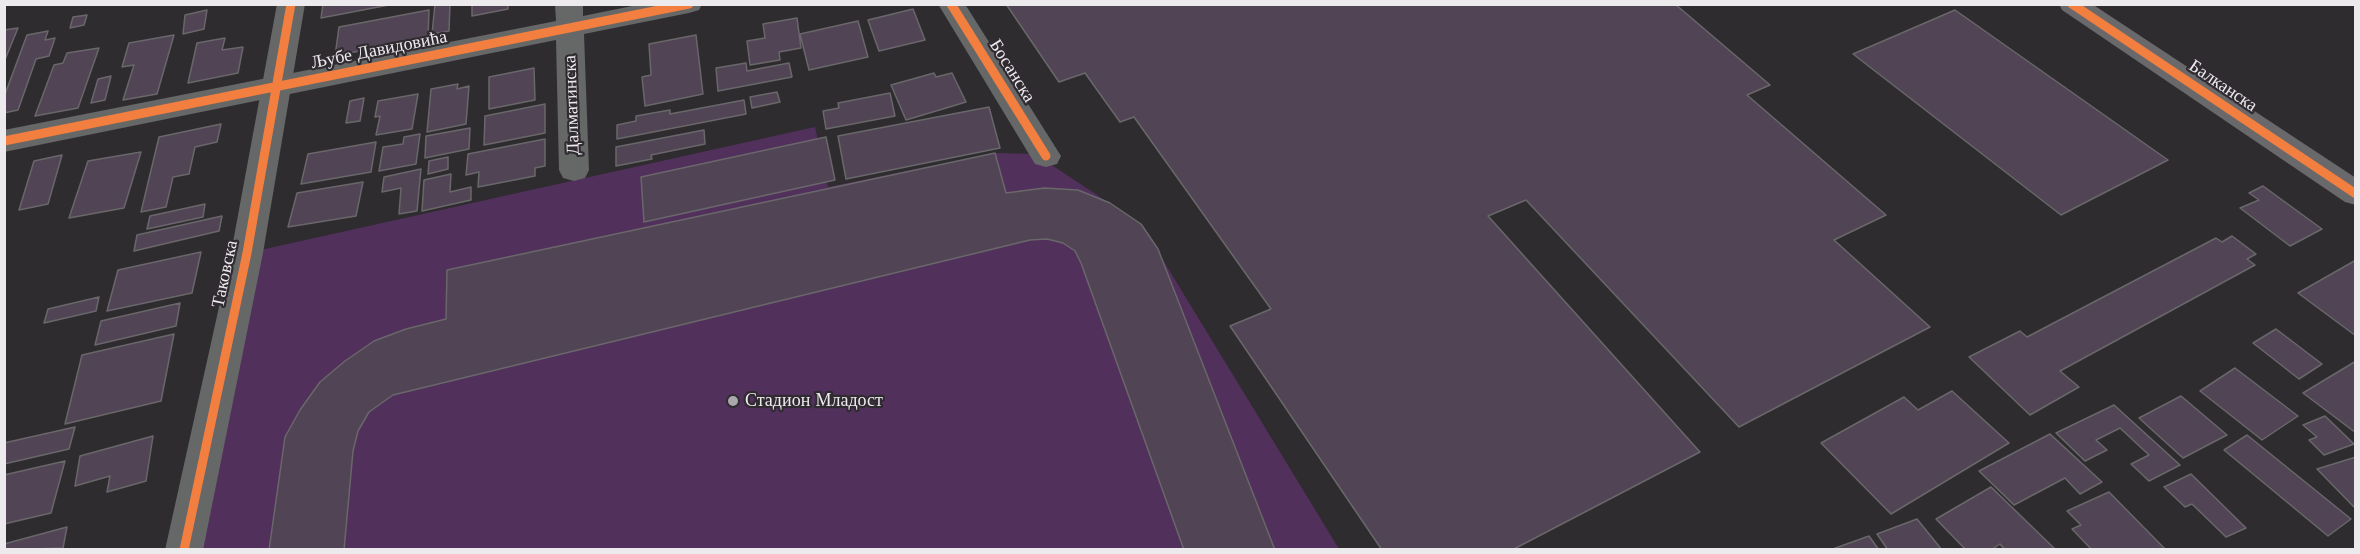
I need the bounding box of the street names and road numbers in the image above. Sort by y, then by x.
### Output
street label: Љубе Давидовића [309,26,449,74]
street label: Босанска [984,36,1040,106]
street label: Далматинска [559,55,585,155]
street label: Балканска [2185,55,2261,117]
street label: Таковска [207,238,243,310]

